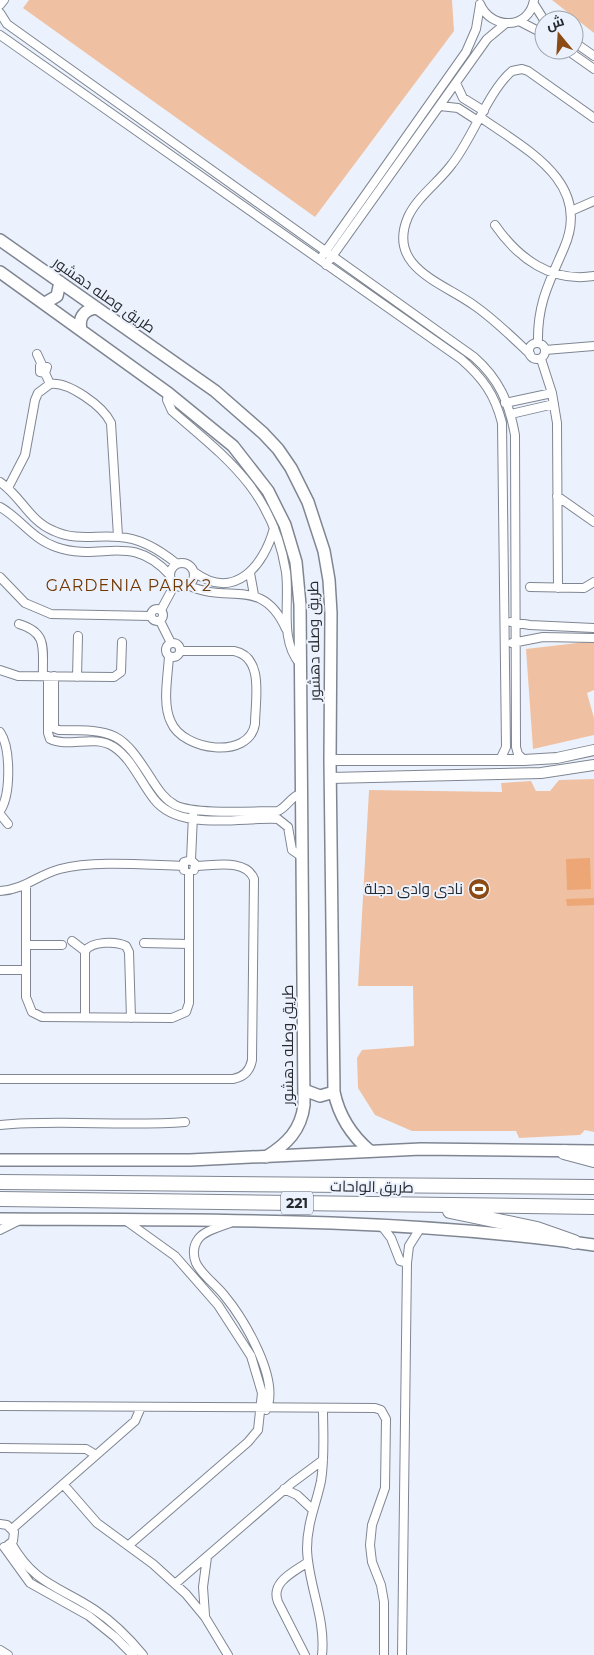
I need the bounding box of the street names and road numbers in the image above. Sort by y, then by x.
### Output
street label: طريق وصله دهشور [48,252,159,338]
street label: طريق وصله دهشور [303,581,325,702]
street label: طريق وصله دهشور [278,985,298,1106]
street label: طريق الواحات [330,1176,414,1198]
road number: 221 [281,1192,313,1214]

